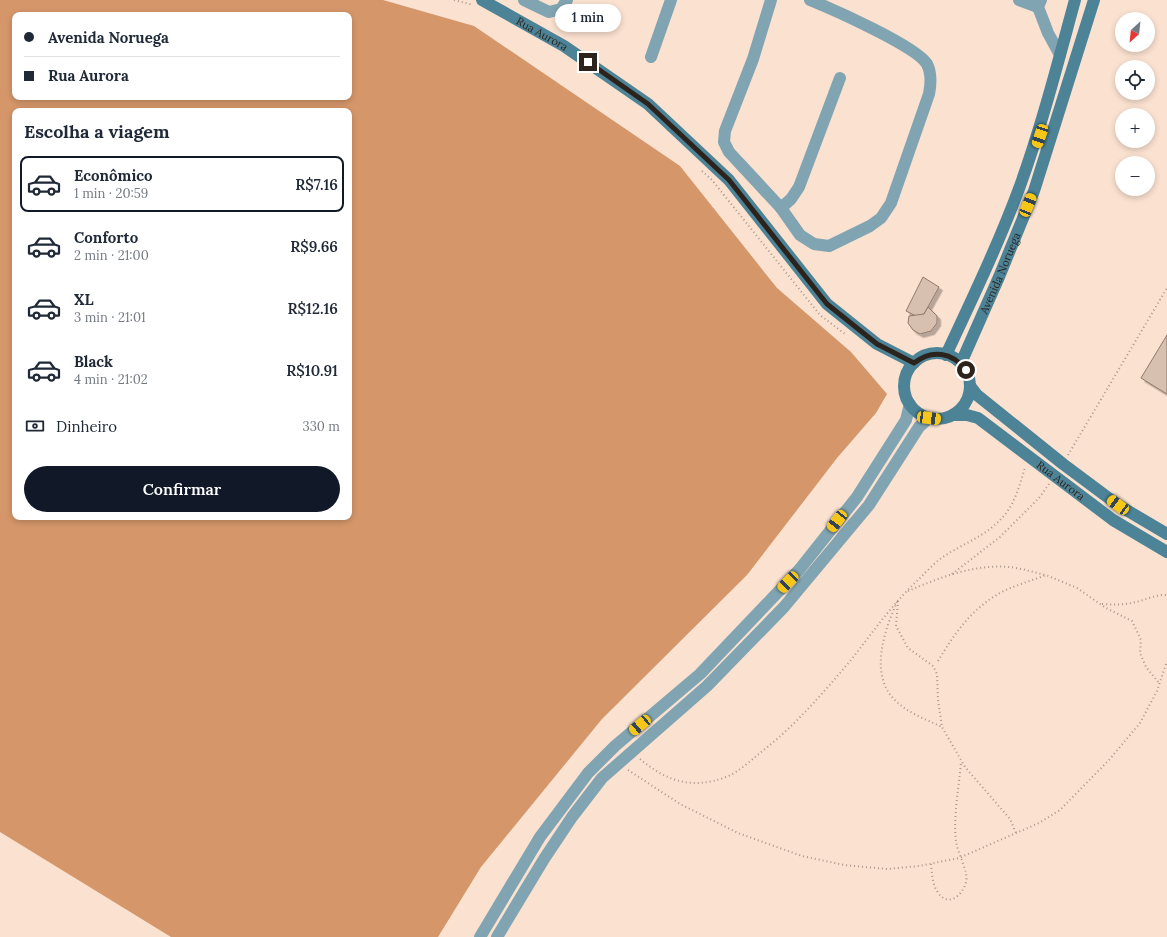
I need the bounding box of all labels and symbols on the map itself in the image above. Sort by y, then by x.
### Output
callout: 1 min [555,4,621,32]
north arrow [1115,12,1155,52]
street label: Rua Aurora [514,14,571,54]
route end [579,53,597,71]
car [1030,123,1050,149]
car [1018,192,1038,218]
street label: Avenida Noruega [976,230,1023,317]
route start [957,361,975,379]
car [916,410,942,426]
street label: Rua Aurora [1034,458,1088,503]
car [1105,493,1131,517]
car [825,508,849,534]
car [775,569,801,595]
car [627,713,653,737]

